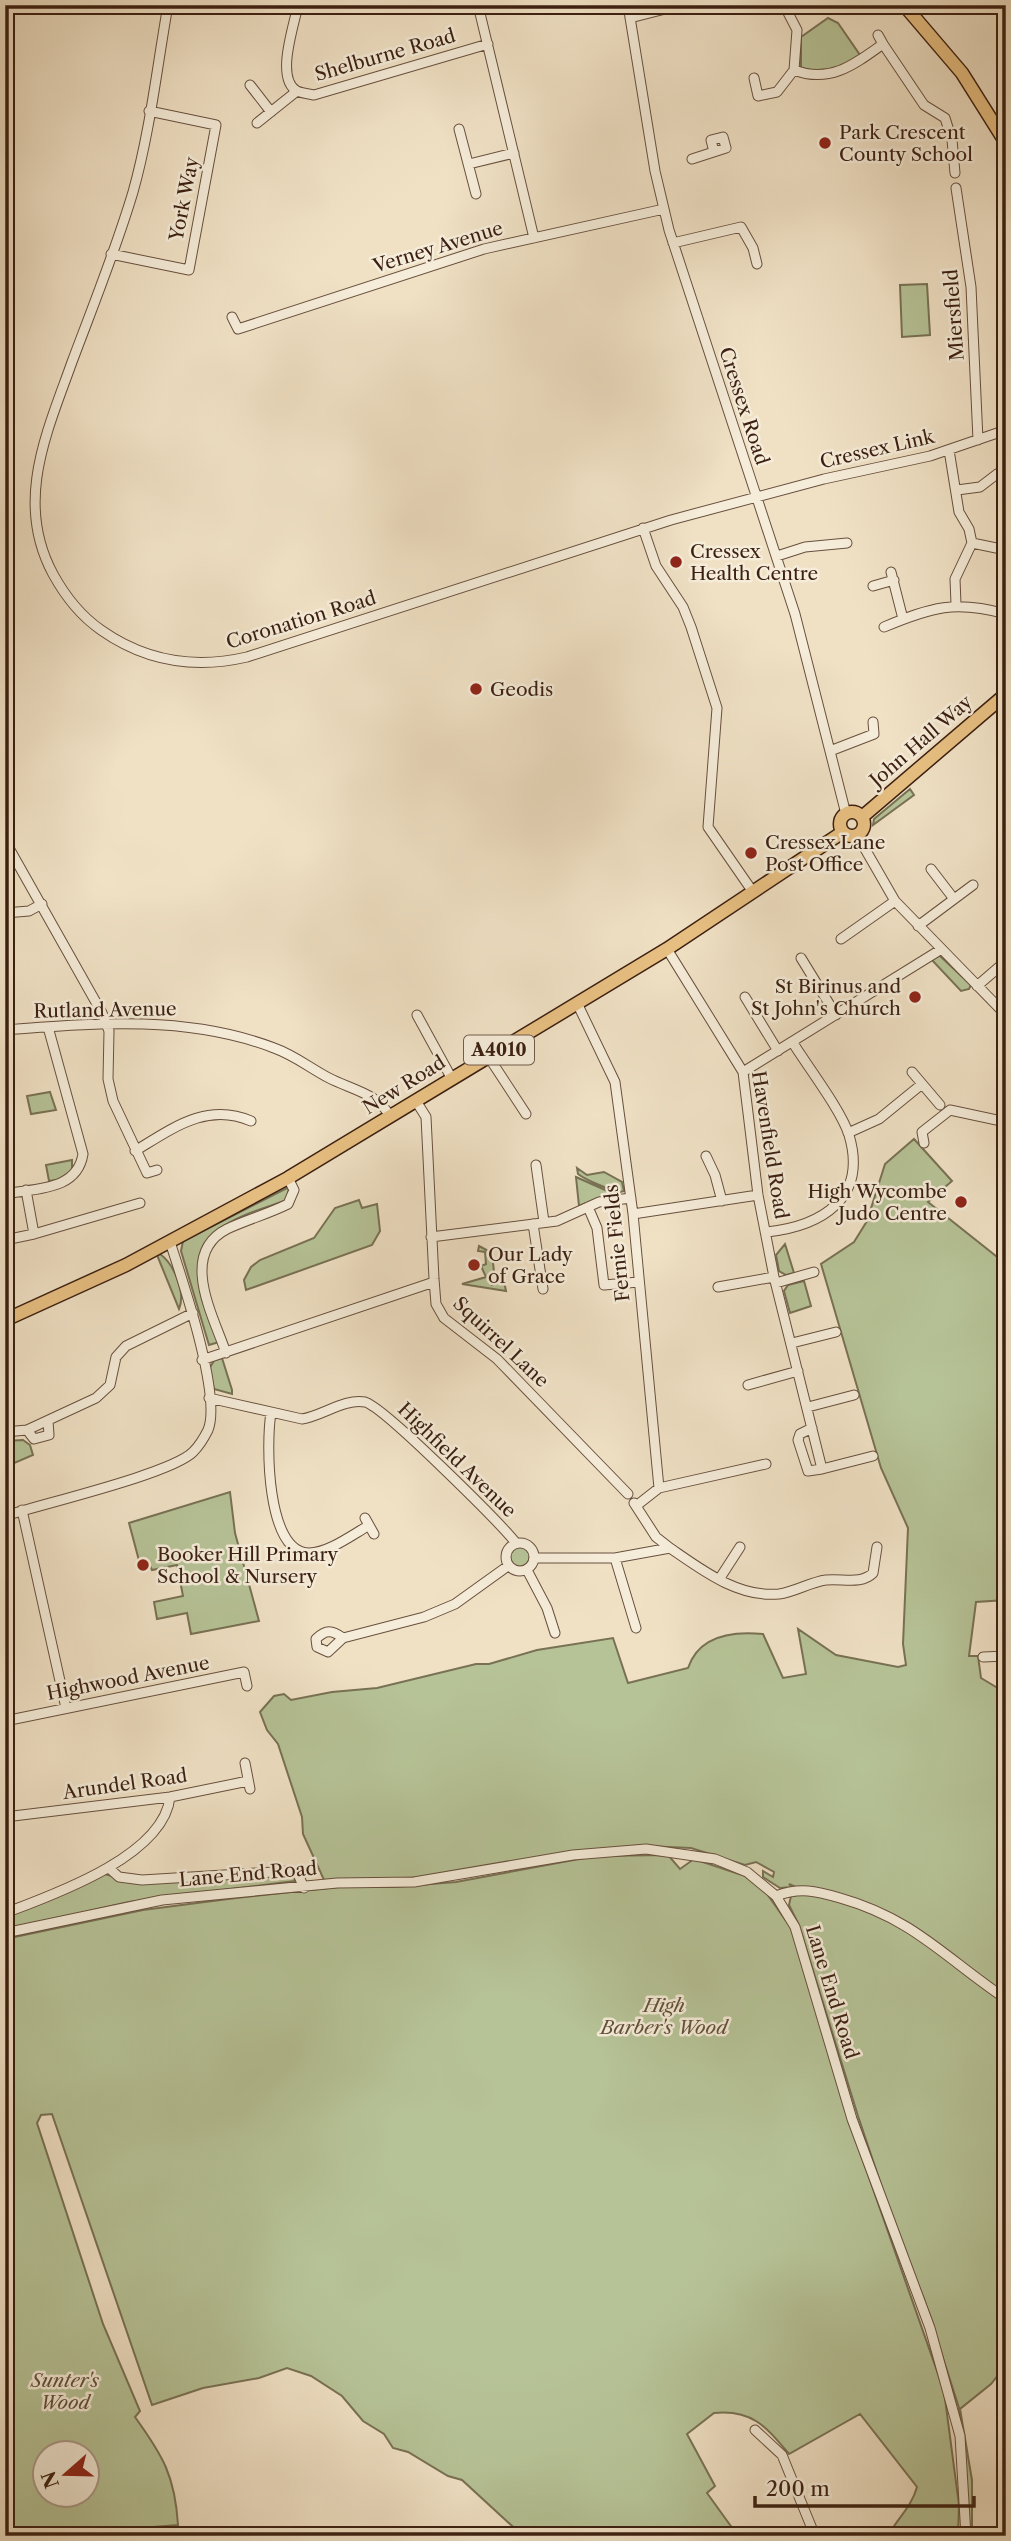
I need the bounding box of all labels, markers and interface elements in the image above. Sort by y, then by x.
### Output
street label: Shelburne Road [312,24,458,86]
place label: Park Crescent County School [839,121,973,166]
marker: Park Crescent County School [817,135,833,151]
street label: York Way [164,155,203,244]
street label: Verney Avenue [369,216,506,278]
street label: Miersfield [939,268,969,362]
street label: Cressex Road [714,344,774,468]
street label: Cressex Link [818,424,937,473]
place label: Cressex Health Centre [690,540,818,585]
marker: Cressex Health Centre [668,554,684,570]
street label: Coronation Road [223,586,379,654]
place label: Geodis [490,678,553,701]
marker: Geodis [468,681,484,697]
street label: John Hall Way [863,690,977,794]
place label: Cressex Lane Post Office [765,831,885,876]
marker: Cressex Lane Post Office [743,845,759,861]
place label: St Birinus and St John's Church [751,975,901,1020]
marker: St Birinus and St John's Church [907,989,923,1005]
street label: Rutland Avenue [33,997,177,1023]
road number: A4010 [464,1036,534,1064]
street label: New Road [359,1050,450,1119]
street label: Havenfield Road [747,1069,793,1221]
place label: High Wycombe Judo Centre [807,1180,947,1225]
street label: Fernie Fields [599,1183,635,1303]
marker: High Wycombe Judo Centre [953,1194,969,1210]
place label: Our Lady of Grace [488,1243,573,1288]
marker: Our Lady of Grace [466,1257,482,1273]
street label: Squirrel Lane [448,1292,554,1392]
street label: Highfield Avenue [393,1398,521,1522]
place label: Booker Hill Primary School & Nursery [157,1543,339,1588]
marker: Booker Hill Primary School & Nursery [135,1557,151,1573]
street label: Highwood Avenue [45,1651,211,1705]
street label: Arundel Road [60,1764,189,1804]
street label: Lane End Road [178,1856,319,1891]
street label: Lane End Road [801,1922,863,2062]
park label: High Barber's Wood [599,1994,729,2039]
park label: Sunter's Wood [30,2369,100,2414]
north arrow [32,2440,102,2510]
scale bar [755,2464,974,2508]
text: N [37,2468,64,2491]
text: 200 m [766,2476,830,2501]

